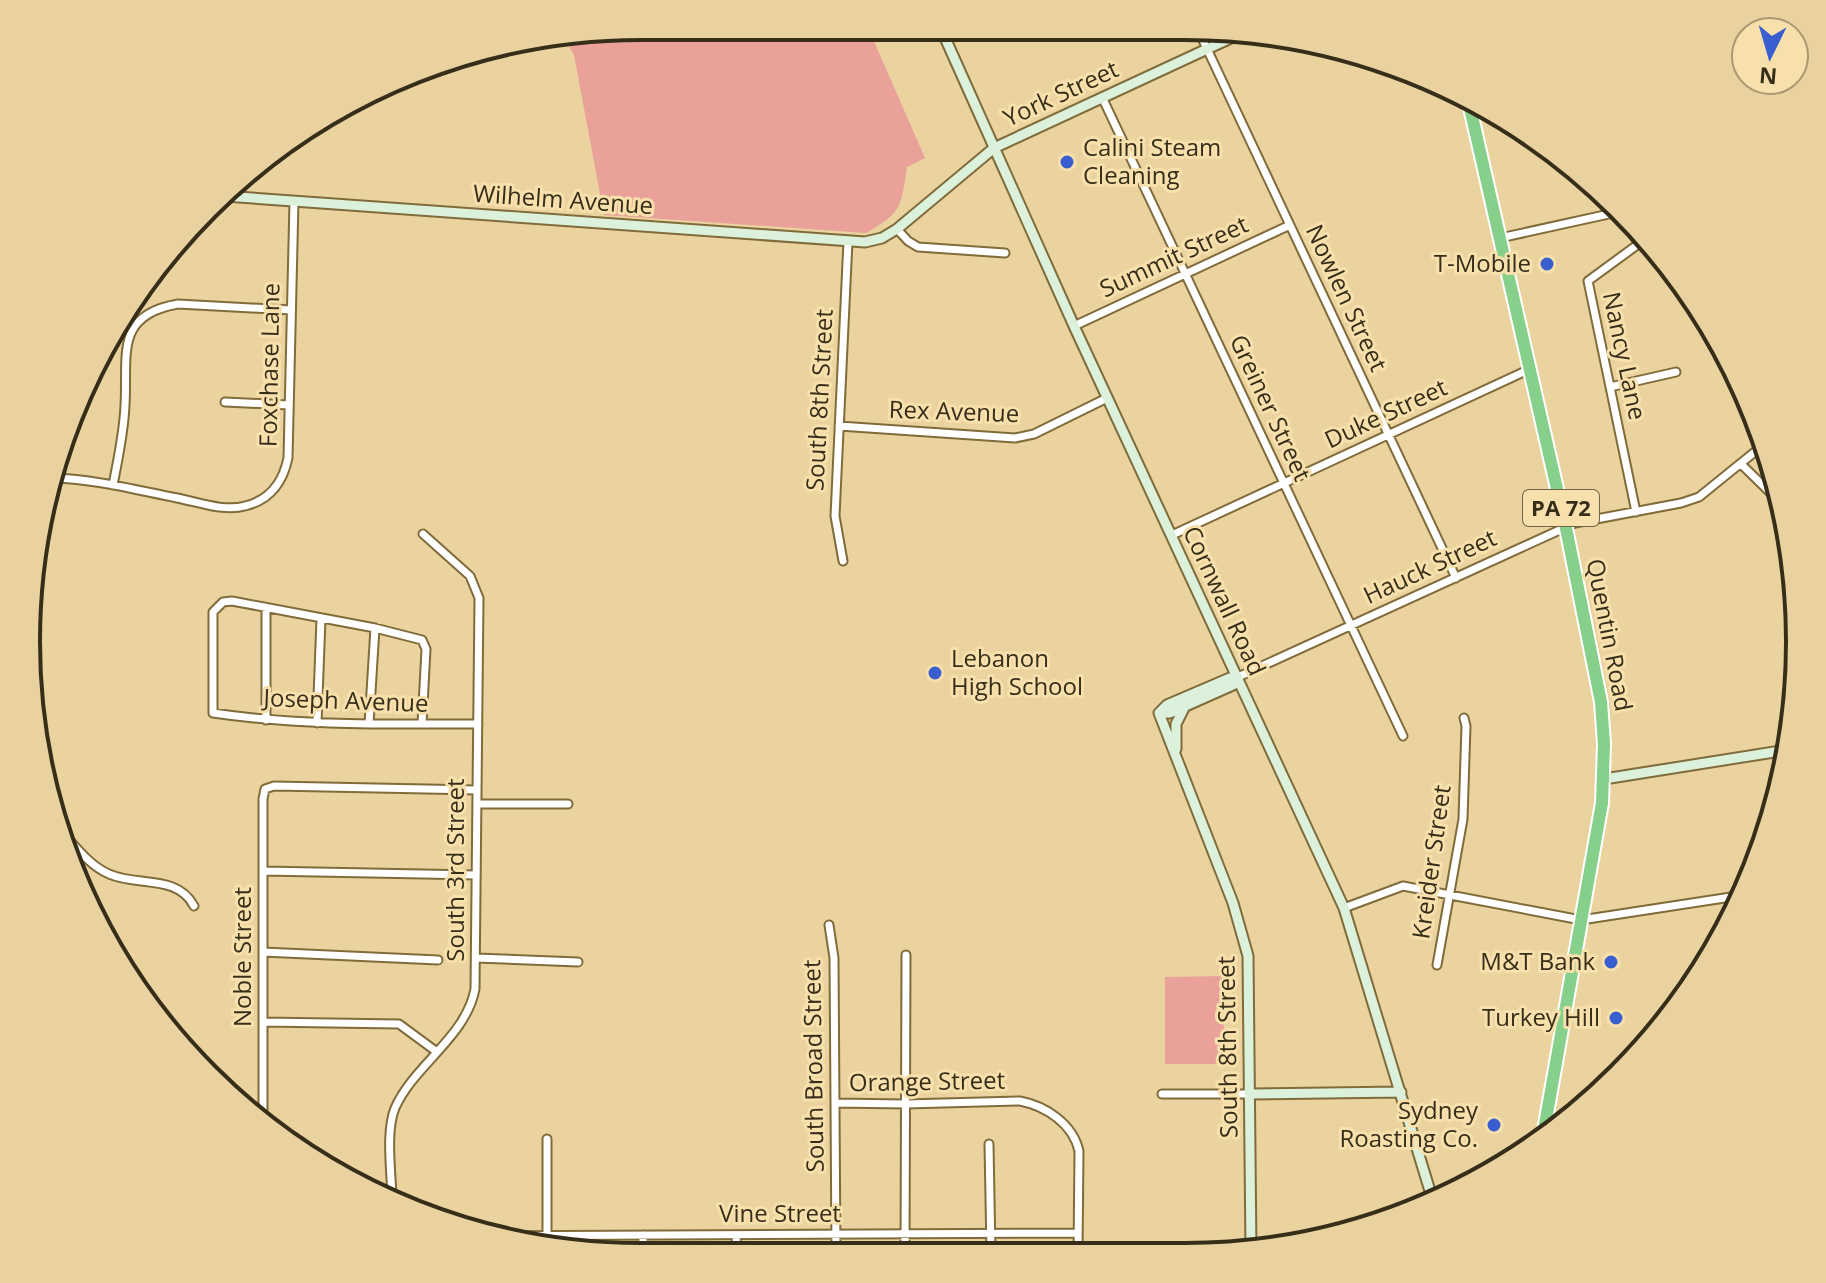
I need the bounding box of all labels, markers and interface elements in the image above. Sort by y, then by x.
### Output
north arrow [1730,16,1810,96]
street label: York Street [997,52,1123,134]
text: N [1758,61,1778,93]
place label: Calini Steam Cleaning [1083,130,1221,191]
marker: Calini Steam Cleaning [1058,153,1076,171]
street label: Wilhelm Avenue [472,176,654,221]
street label: Summit Street [1094,207,1253,304]
street label: Nowlen Street [1299,219,1396,376]
place label: T-Mobile [1434,246,1531,279]
marker: T-Mobile [1538,255,1556,273]
street label: Foxchase Lane [251,283,286,447]
street label: Nancy Lane [1596,289,1655,423]
street label: South 8th Street [797,308,840,492]
street label: Greiner Street [1223,329,1320,486]
street label: Duke Street [1319,370,1452,455]
street label: Rex Avenue [888,392,1020,429]
road number: PA 72 [1523,490,1599,526]
street label: Cornwall Road [1176,520,1274,681]
street label: Hauck Street [1358,520,1501,611]
street label: Quentin Road [1580,556,1641,714]
place label: Lebanon High School [951,641,1083,702]
marker: Lebanon High School [926,664,944,682]
street label: Joseph Avenue [261,680,429,719]
street label: South 3rd Street [438,778,471,962]
street label: Kreider Street [1403,783,1458,941]
street label: Noble Street [225,887,258,1027]
place label: M&T Bank [1480,944,1595,977]
marker: M&T Bank [1602,953,1620,971]
street label: South 8th Street [1208,956,1245,1138]
street label: South Broad Street [794,959,831,1173]
place label: Turkey Hill [1482,1000,1600,1033]
marker: Turkey Hill [1607,1009,1625,1027]
street label: Orange Street [849,1063,1005,1098]
place label: Sydney Roasting Co. [1340,1093,1479,1154]
marker: Sydney Roasting Co. [1485,1116,1503,1134]
street label: Vine Street [719,1196,841,1229]

